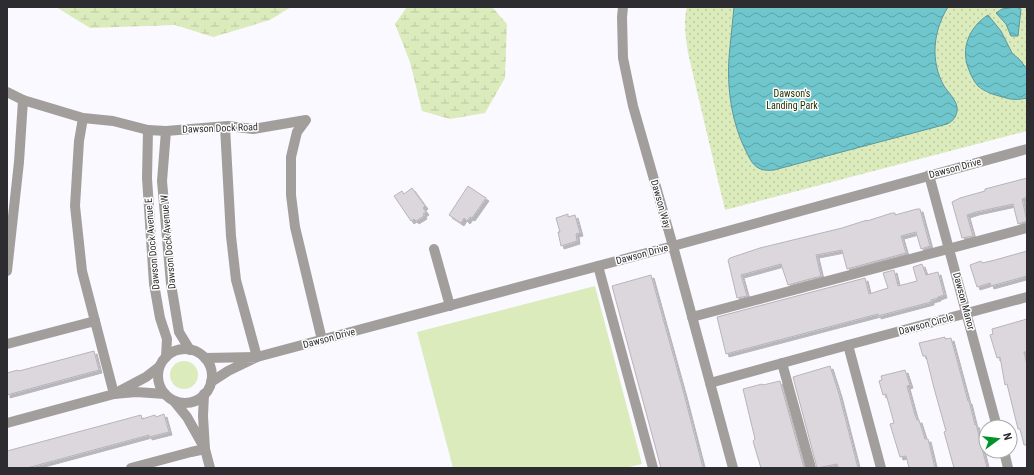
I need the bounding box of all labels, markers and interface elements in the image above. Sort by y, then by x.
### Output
park label: Dawson's Landing Park [766,88,818,111]
street label: Dawson Dock Road [182,121,258,135]
street label: Dawson Drive [928,156,983,180]
street label: Dawson Way [649,178,673,230]
street label: Dawson Dock Avenue W [158,194,178,290]
street label: Dawson Dock Avenue E [143,198,161,290]
street label: Dawson Drive [615,242,670,266]
street label: Dawson Manor [951,271,977,331]
street label: Dawson Circle [897,311,955,337]
street label: Dawson Drive [302,326,357,350]
north arrow [978,419,1018,459]
text: N [1000,432,1014,442]

